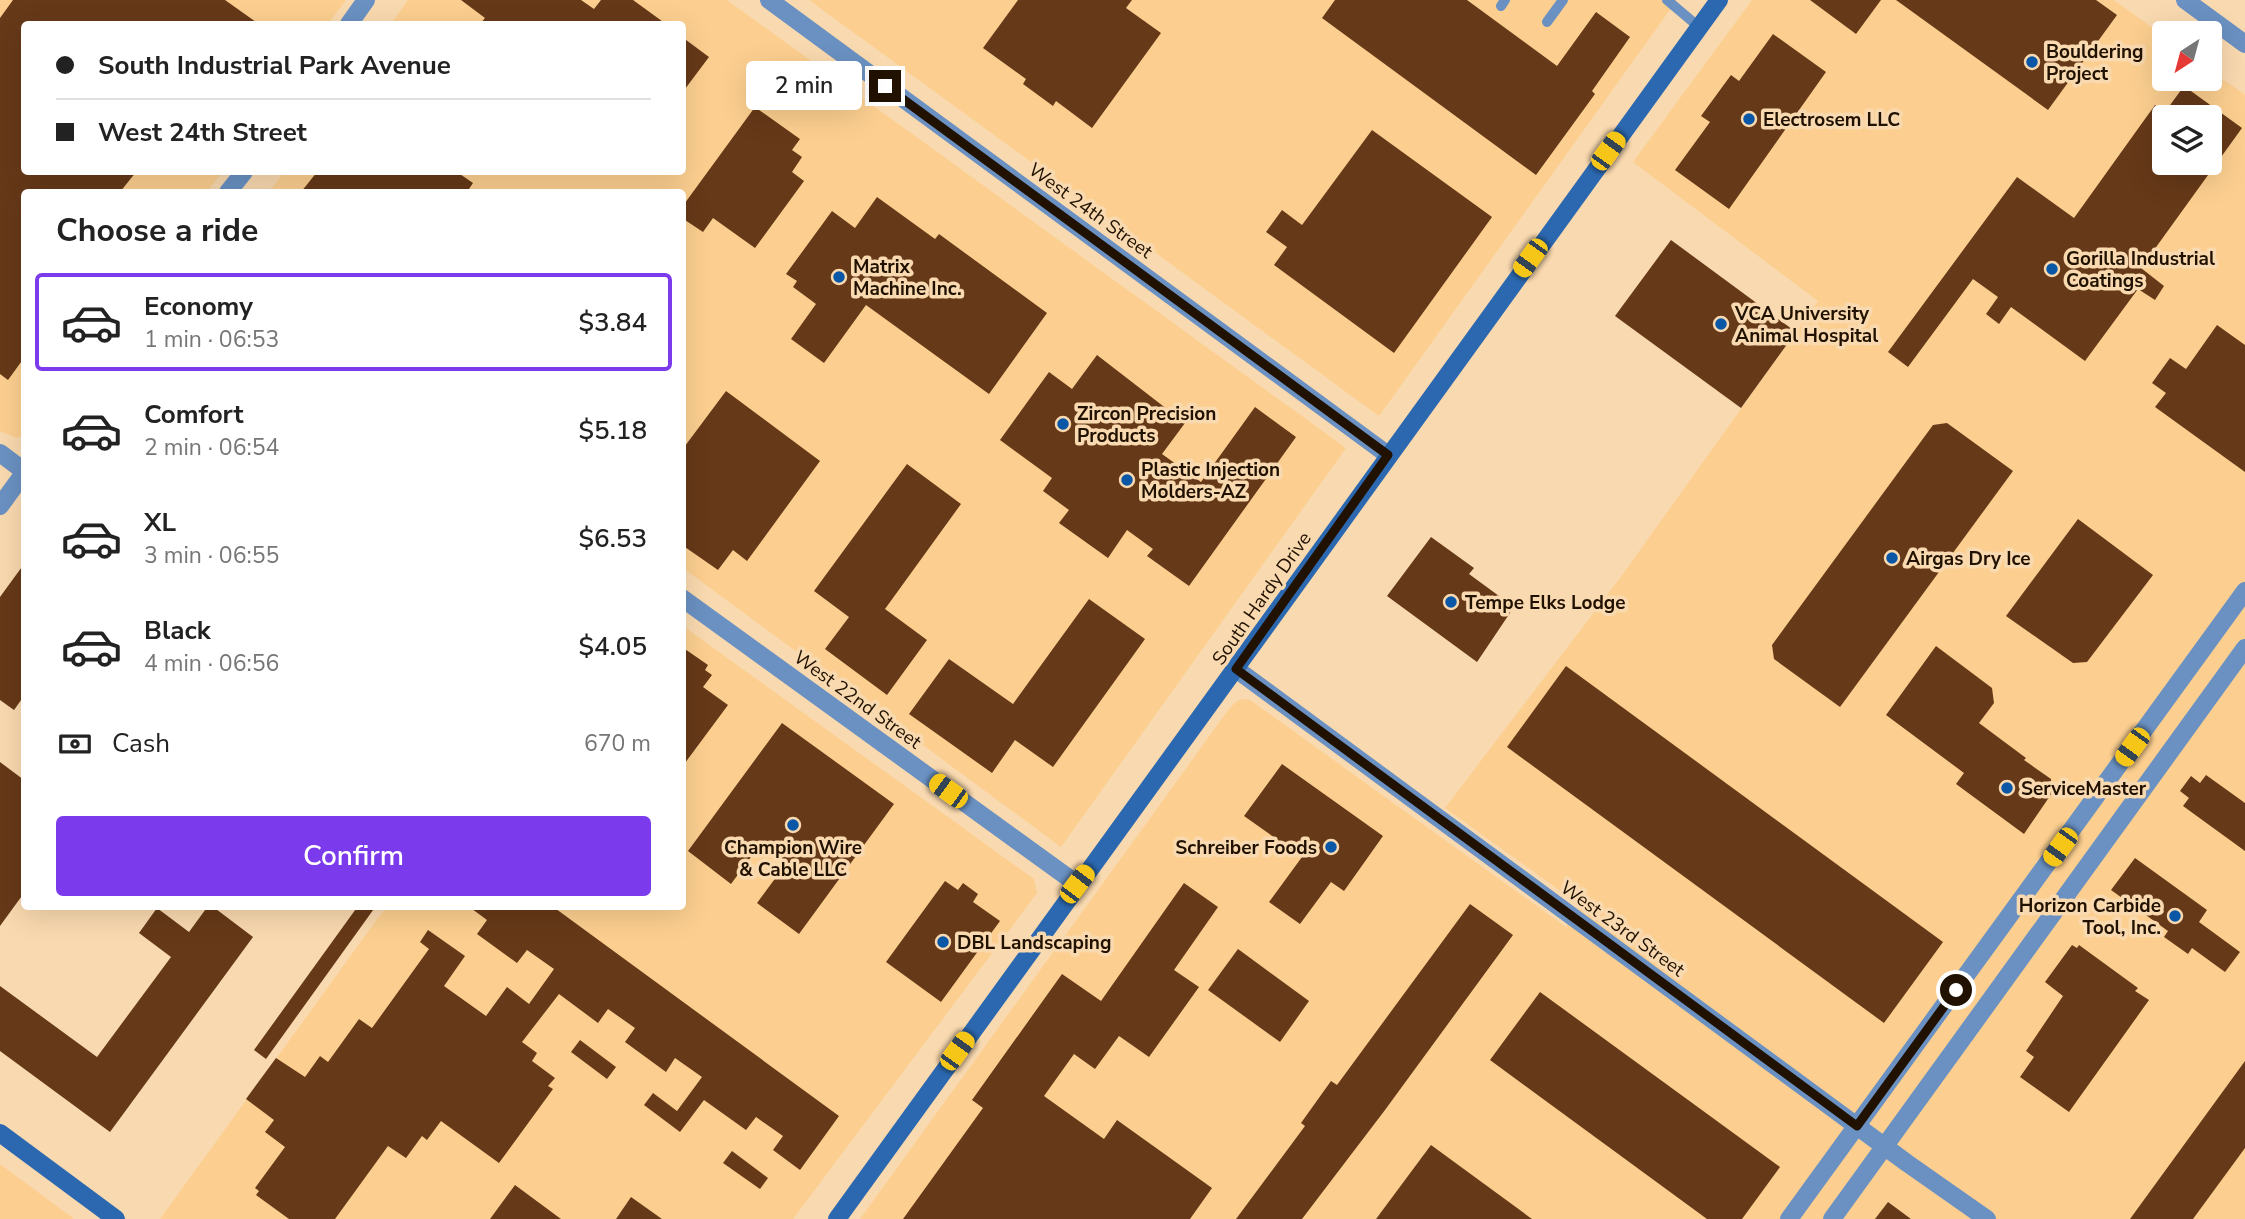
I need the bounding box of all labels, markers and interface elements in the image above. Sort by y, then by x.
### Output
north arrow [2152,21,2222,91]
map controls [2152,21,2222,175]
place label: Bouldering Project [2046,39,2144,87]
text: South Industrial Park Avenue [98,48,451,83]
marker: Bouldering Project [2024,54,2040,70]
callout: 2 min [745,62,860,110]
text: 2 min [775,70,833,101]
route end [869,70,901,102]
button: layers [2152,105,2222,175]
place label: Electrosem LLC [1763,107,1900,133]
marker: Electrosem LLC [1741,111,1757,127]
text: West 24th Street [98,115,307,150]
car [1588,128,1629,174]
street label: West 24th Street [1023,157,1158,265]
text: Choose a ride [56,209,258,252]
car [1510,235,1551,281]
place label: Gorilla Industrial Coatings [2066,246,2215,294]
place label: Matrix Machine Inc. [853,254,962,302]
marker: Gorilla Industrial Coatings [2044,261,2060,277]
marker: Matrix Machine Inc. [831,269,847,285]
text: Economy [144,289,253,324]
icon: car [60,291,123,354]
place label: VCA University Animal Hospital [1734,301,1878,349]
text: $3.84 [578,305,647,340]
marker: VCA University Animal Hospital [1713,316,1729,332]
text: 1 min · 06:53 [144,324,279,355]
text: Comfort [144,397,244,432]
icon: car [60,399,123,462]
place label: Zircon Precision Products [1077,401,1216,449]
text: $5.18 [578,413,647,448]
marker: Zircon Precision Products [1055,416,1071,432]
text: 2 min · 06:54 [144,432,279,463]
place label: Plastic Injection Molders-AZ [1141,457,1280,505]
marker: Plastic Injection Molders-AZ [1119,472,1135,488]
text: XL [144,505,176,540]
icon: car [60,507,123,570]
text: $6.53 [578,521,647,556]
street label: South Hardy Drive [1206,527,1318,670]
text: 3 min · 06:55 [144,540,279,571]
place label: Airgas Dry Ice [1906,546,2031,572]
marker: Airgas Dry Ice [1884,550,1900,566]
place label: Tempe Elks Lodge [1465,590,1626,616]
marker: Tempe Elks Lodge [1443,594,1459,610]
text: Black [144,613,211,648]
icon: car [60,615,123,678]
text: $4.05 [578,629,647,664]
street label: West 22nd Street [788,645,927,755]
text: 4 min · 06:56 [144,648,279,679]
car [2112,724,2153,770]
icon: cash [56,725,94,763]
text: Cash [112,726,170,761]
text: 670 m [584,728,651,759]
car [925,770,972,812]
place label: ServiceMaster [2021,776,2147,802]
marker: ServiceMaster [1999,780,2015,796]
button: Confirm [56,816,651,896]
marker: Champion Wire & Cable LLC [785,817,801,833]
car [2040,824,2081,870]
place label: Champion Wire & Cable LLC [724,835,862,883]
place label: Schreiber Foods [1175,835,1317,861]
marker: Schreiber Foods [1323,839,1339,855]
car [1056,861,1099,907]
street label: West 23rd Street [1555,875,1690,983]
place label: Horizon Carbide Tool, Inc. [2019,893,2161,941]
marker: Horizon Carbide Tool, Inc. [2167,908,2183,924]
place label: DBL Landscaping [957,930,1111,956]
marker: DBL Landscaping [935,934,951,950]
route start [1940,974,1972,1006]
car [937,1028,978,1074]

